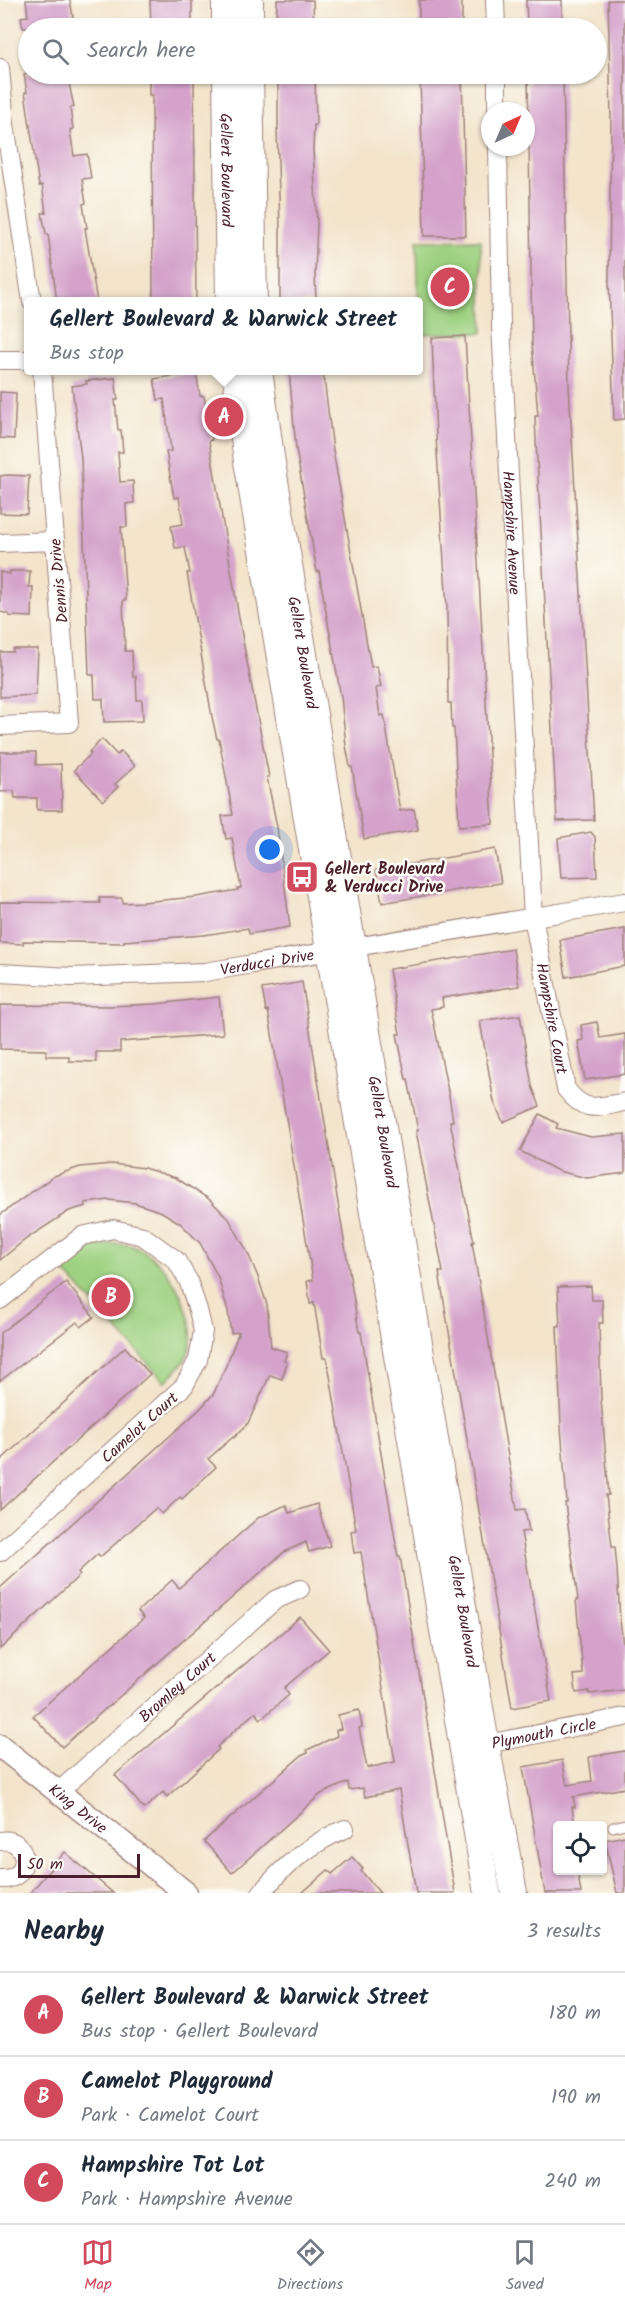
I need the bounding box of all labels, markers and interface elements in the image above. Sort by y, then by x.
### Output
search box [18,18,607,84]
text: Search here [87,34,195,69]
icon: search [39,35,72,68]
north arrow [481,102,535,156]
street label: Gellert Boulevard [213,113,239,228]
pin: C [430,264,470,310]
popup [24,297,423,375]
text: Gellert Boulevard & Warwick Street [50,303,397,338]
text: Bus stop [50,338,124,370]
pin: A [204,394,244,440]
street label: Hampshire Avenue [495,470,527,595]
street label: Dennis Drive [43,537,76,624]
street label: Gellert Boulevard [280,595,324,712]
your location [255,835,284,864]
place label: Gellert Boulevard & Verducci Drive [325,857,445,900]
bus stop icon: Gellert Boulevard & Verducci Drive [284,859,320,895]
street label: Verducci Drive [218,943,316,983]
street label: Hampshire Court [528,961,574,1077]
street label: Gellert Boulevard [361,1074,404,1191]
pin: B [92,1274,130,1320]
street label: Camelot Court [96,1386,185,1470]
street label: Gellert Boulevard [441,1553,484,1671]
street label: Bromley Court [134,1646,223,1729]
street label: Plymouth Circle [490,1712,598,1757]
street label: King Drive [43,1778,112,1840]
map controls [553,1821,607,1875]
button: locate [553,1821,607,1875]
scale bar [18,1851,140,1878]
text: 50 m [27,1852,63,1877]
text: Nearby [24,1911,104,1953]
text: 3 results [527,1916,601,1948]
text: Gellert Boulevard & Warwick Street [81,1981,429,2016]
text: A [37,1998,50,2030]
text: 180 m [549,1998,601,2030]
text: Bus stop · Gellert Boulevard [81,2016,318,2048]
text: Camelot Playground [81,2065,273,2100]
text: B [37,2082,50,2114]
text: 190 m [551,2082,601,2114]
text: Park · Camelot Court [81,2100,259,2132]
text: Hampshire Tot Lot [81,2149,264,2184]
text: C [37,2166,50,2198]
text: 240 m [544,2166,601,2198]
text: Park · Hampshire Avenue [81,2184,293,2216]
tab: Map [81,2236,114,2297]
tab: Directions [277,2236,343,2297]
tab: Saved [506,2236,544,2297]

